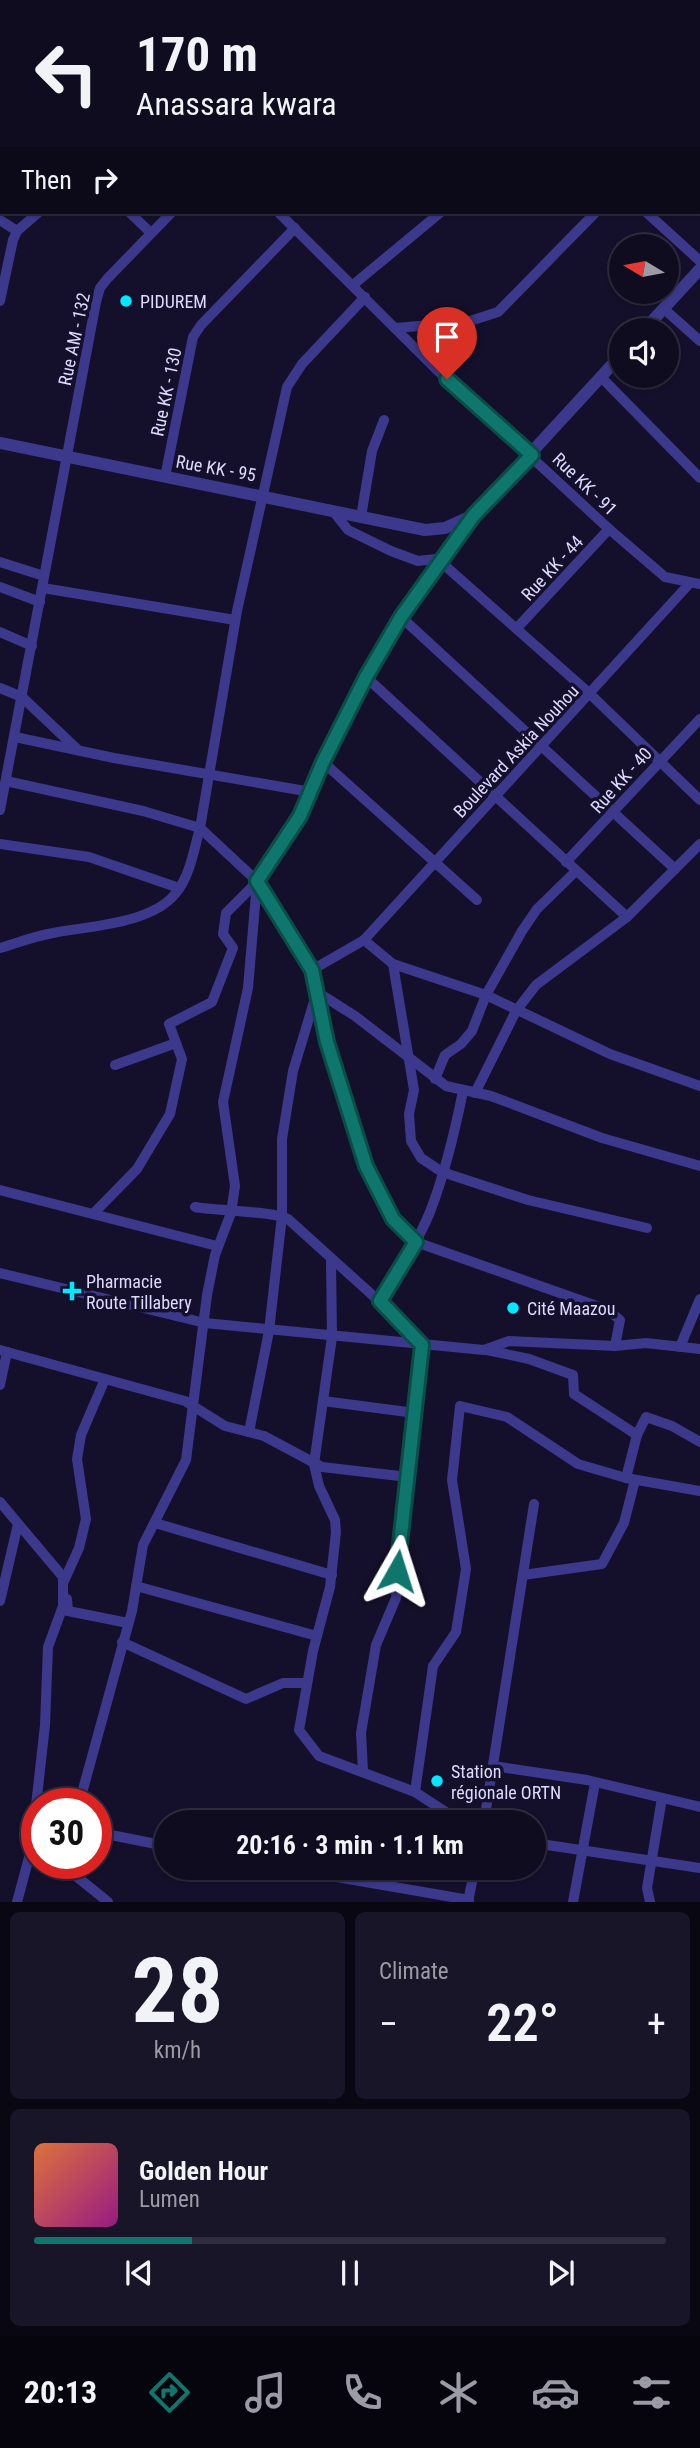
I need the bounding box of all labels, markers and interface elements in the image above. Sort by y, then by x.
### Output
text: 170 m [136,26,258,83]
icon: left [21,28,112,119]
text: Anassara kwara [136,85,337,123]
icon: right [86,161,124,199]
text: Then [21,165,72,195]
north arrow [609,234,679,304]
map controls [609,234,679,388]
street label: Rue AM - 132 [54,291,94,387]
place label: PIDUREM [140,291,207,312]
marker: PIDUREM [118,293,134,309]
pin [417,307,477,379]
icon: arrive [428,318,466,356]
button: sound [609,318,679,388]
street label: Rue KK - 130 [146,346,186,438]
street label: Rue KK - 91 [549,448,621,520]
street label: Rue KK - 95 [174,451,258,485]
street label: Rue KK - 44 [517,531,587,605]
street label: Boulevard Askia Nouhou [449,680,583,822]
street label: Rue KK - 40 [586,743,656,817]
place label: Pharmacie Route Tillabery [86,1271,192,1313]
marker: Pharmacie Route Tillabery [64,1283,80,1299]
place label: Cité Maazou [527,1298,616,1319]
marker: Cité Maazou [505,1300,521,1316]
position arrow [360,1534,434,1608]
place label: Station régionale ORTN [451,1761,561,1803]
marker: Station régionale ORTN [429,1773,445,1789]
speed limit sign: 30 [21,1788,112,1879]
text: 20:16 · 3 min · 1.1 km [236,1830,464,1860]
text: 28 [132,1938,223,2044]
text: Climate [379,1958,449,1985]
text: 22° [486,1993,559,2054]
text: − [379,2002,398,2046]
text: + [647,2002,666,2046]
text: km/h [154,2037,201,2064]
text: Golden Hour [139,2156,268,2186]
text: Lumen [139,2186,200,2213]
icon: previous [120,2254,158,2292]
icon: pause [331,2254,369,2292]
icon: next [542,2254,580,2292]
icon: directions [145,2368,194,2417]
icon: music [241,2368,290,2417]
icon: phone [338,2368,387,2417]
icon: climate [434,2368,483,2417]
icon: car [531,2368,580,2417]
icon: filters [627,2368,676,2417]
text: 20:13 [24,2373,97,2411]

